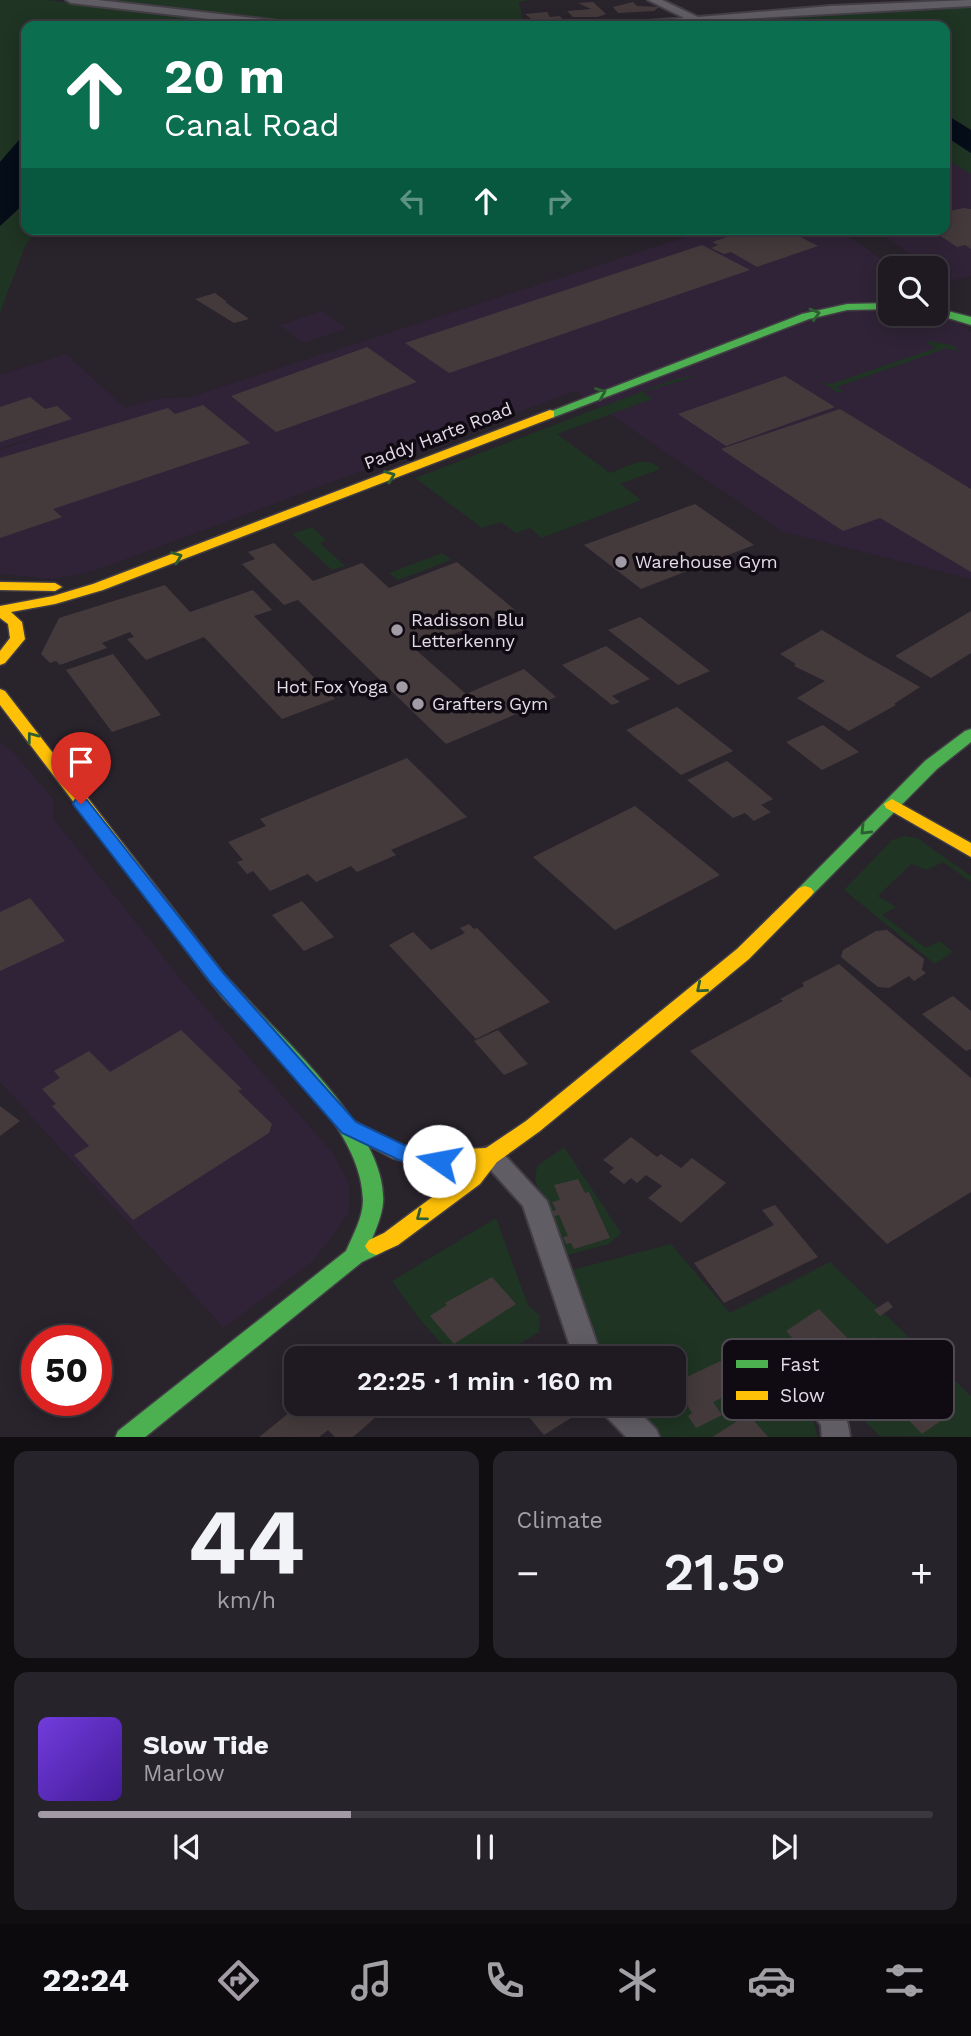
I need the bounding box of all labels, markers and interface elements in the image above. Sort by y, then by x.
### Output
text: 20 m [164,47,285,105]
icon: ahead [49,49,140,140]
text: Canal Road [164,106,340,144]
icon: left [394,182,432,220]
icon: ahead [467,182,505,220]
icon: right [540,182,578,220]
map controls [878,256,948,326]
button: search [878,256,948,326]
one-way arrow [808,308,820,323]
one-way arrow [594,387,607,401]
street label: Paddy Harte Road [361,398,515,473]
one-way arrow [383,470,395,484]
one-way arrow [170,551,182,565]
place label: Warehouse Gym [635,551,778,572]
marker: Warehouse Gym [613,554,629,570]
place label: Radisson Blu Letterkenny [411,609,525,651]
marker: Radisson Blu Letterkenny [389,622,405,638]
place label: Hot Fox Yoga [276,676,388,697]
marker: Hot Fox Yoga [394,679,410,695]
place label: Grafters Gym [432,693,548,714]
marker: Grafters Gym [410,696,426,712]
one-way arrow [28,732,41,745]
pin [51,732,111,804]
icon: arrive [62,743,100,781]
one-way arrow [861,822,873,834]
one-way arrow [697,980,710,992]
position arrow [402,1124,476,1198]
one-way arrow [416,1208,429,1221]
speed limit sign: 50 [21,1325,112,1416]
legend [722,1339,954,1420]
text: Fast [780,1353,819,1376]
text: 22:25 · 1 min · 160 m [357,1366,613,1396]
text: Slow [780,1384,825,1407]
text: 44 [187,1488,305,1595]
text: Climate [517,1507,603,1534]
text: 21.5° [664,1542,786,1603]
text: − [517,1551,539,1595]
text: + [910,1551,933,1595]
text: km/h [217,1587,276,1614]
text: Slow Tide [143,1730,269,1760]
text: Marlow [143,1760,225,1787]
icon: previous [168,1828,206,1866]
icon: pause [466,1828,504,1866]
icon: next [765,1828,803,1866]
icon: directions [214,1956,263,2005]
icon: music [347,1956,396,2005]
icon: phone [480,1956,529,2005]
icon: climate [613,1956,662,2005]
icon: car [747,1956,796,2005]
icon: filters [880,1956,929,2005]
text: 22:24 [42,1961,129,1999]

